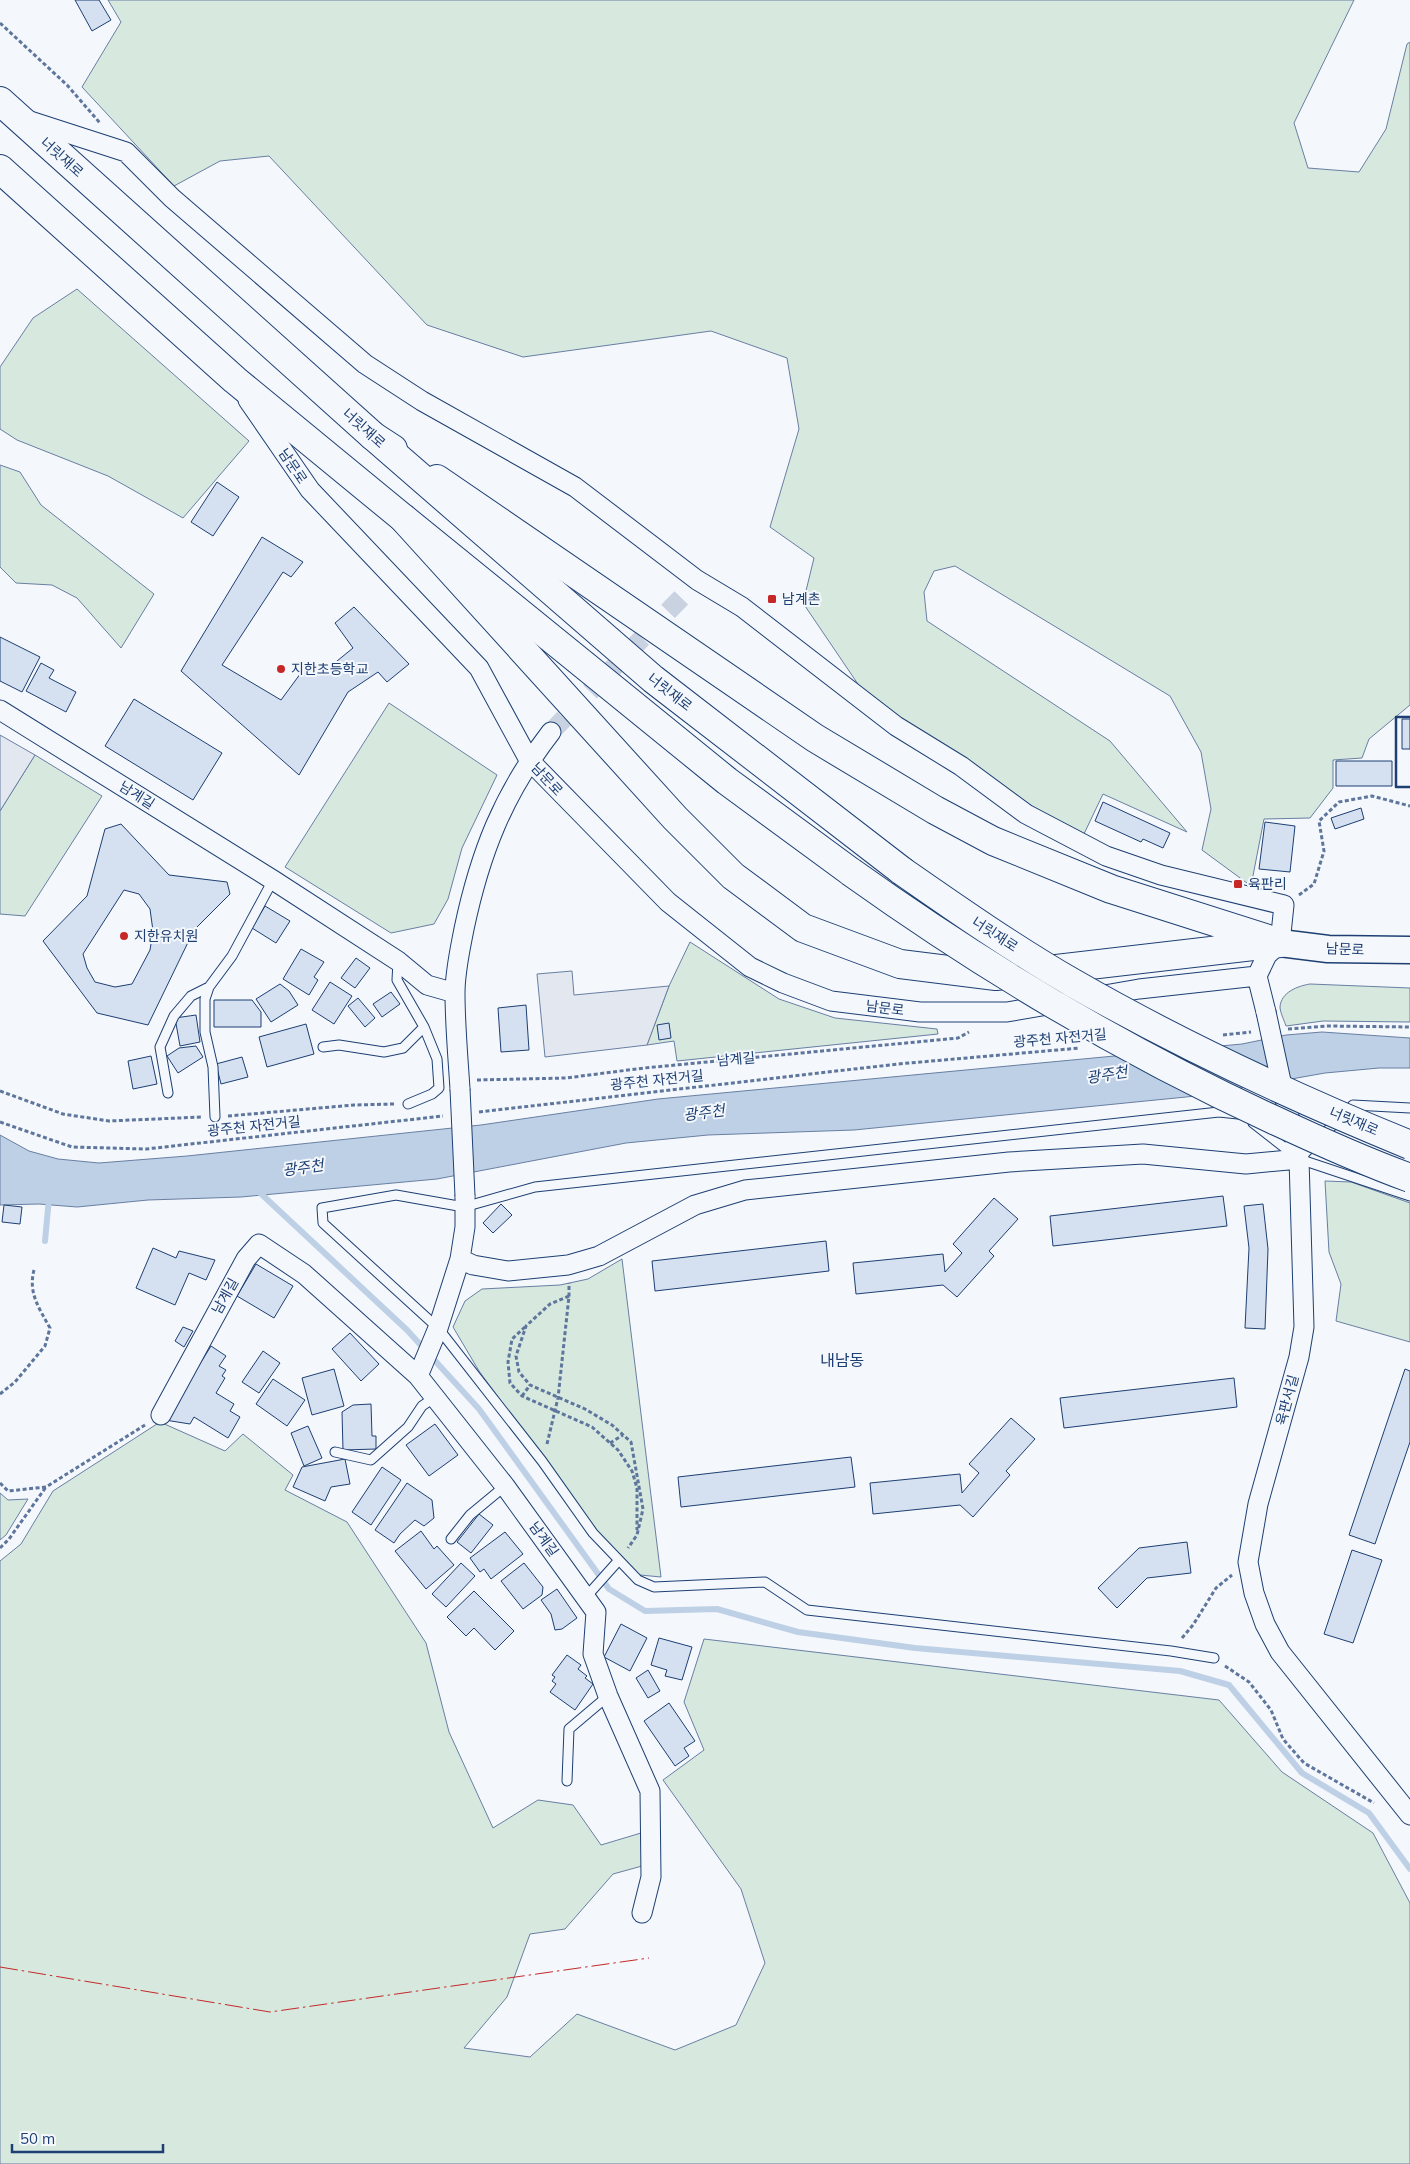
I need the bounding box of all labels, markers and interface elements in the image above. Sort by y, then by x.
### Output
street label: 너릿재로 [37,133,87,181]
street label: 너릿재로 [339,404,389,452]
street label: 남문로 [275,445,311,487]
place label: 남계촌 [782,590,821,608]
marker: 남계촌 [766,593,778,605]
place label: 지한초등학교 [291,660,368,678]
marker: 지한초등학교 [275,663,287,675]
street label: 너릿재로 [644,669,696,715]
street label: 남문로 [527,759,567,799]
street label: 남계길 [116,777,158,813]
place label: 육판리 [1248,875,1287,893]
marker: 육판리 [1232,878,1244,890]
street label: 너릿재로 [968,912,1022,956]
place label: 지한유치원 [134,927,198,945]
marker: 지한유치원 [118,930,130,942]
street label: 남문로 [1325,939,1365,959]
street label: 남문로 [865,997,905,1019]
street label: 광주천 자전거길 [1012,1025,1108,1051]
street label: 남계길 [716,1048,756,1070]
water label: 광주천 [1085,1062,1131,1087]
street label: 광주천 자전거길 [609,1066,705,1094]
water label: 광주천 [682,1100,728,1124]
street label: 너릿재로 [1327,1103,1381,1139]
street label: 광주천 자전거길 [206,1112,302,1140]
water label: 광주천 [281,1155,327,1180]
street label: 남계길 [208,1275,242,1317]
district label: 내남동 [820,1350,864,1370]
street label: 육판서길 [1272,1373,1302,1427]
street label: 남계길 [525,1518,563,1560]
scale bar [12,2122,164,2154]
text: 50 m [20,2129,55,2148]

